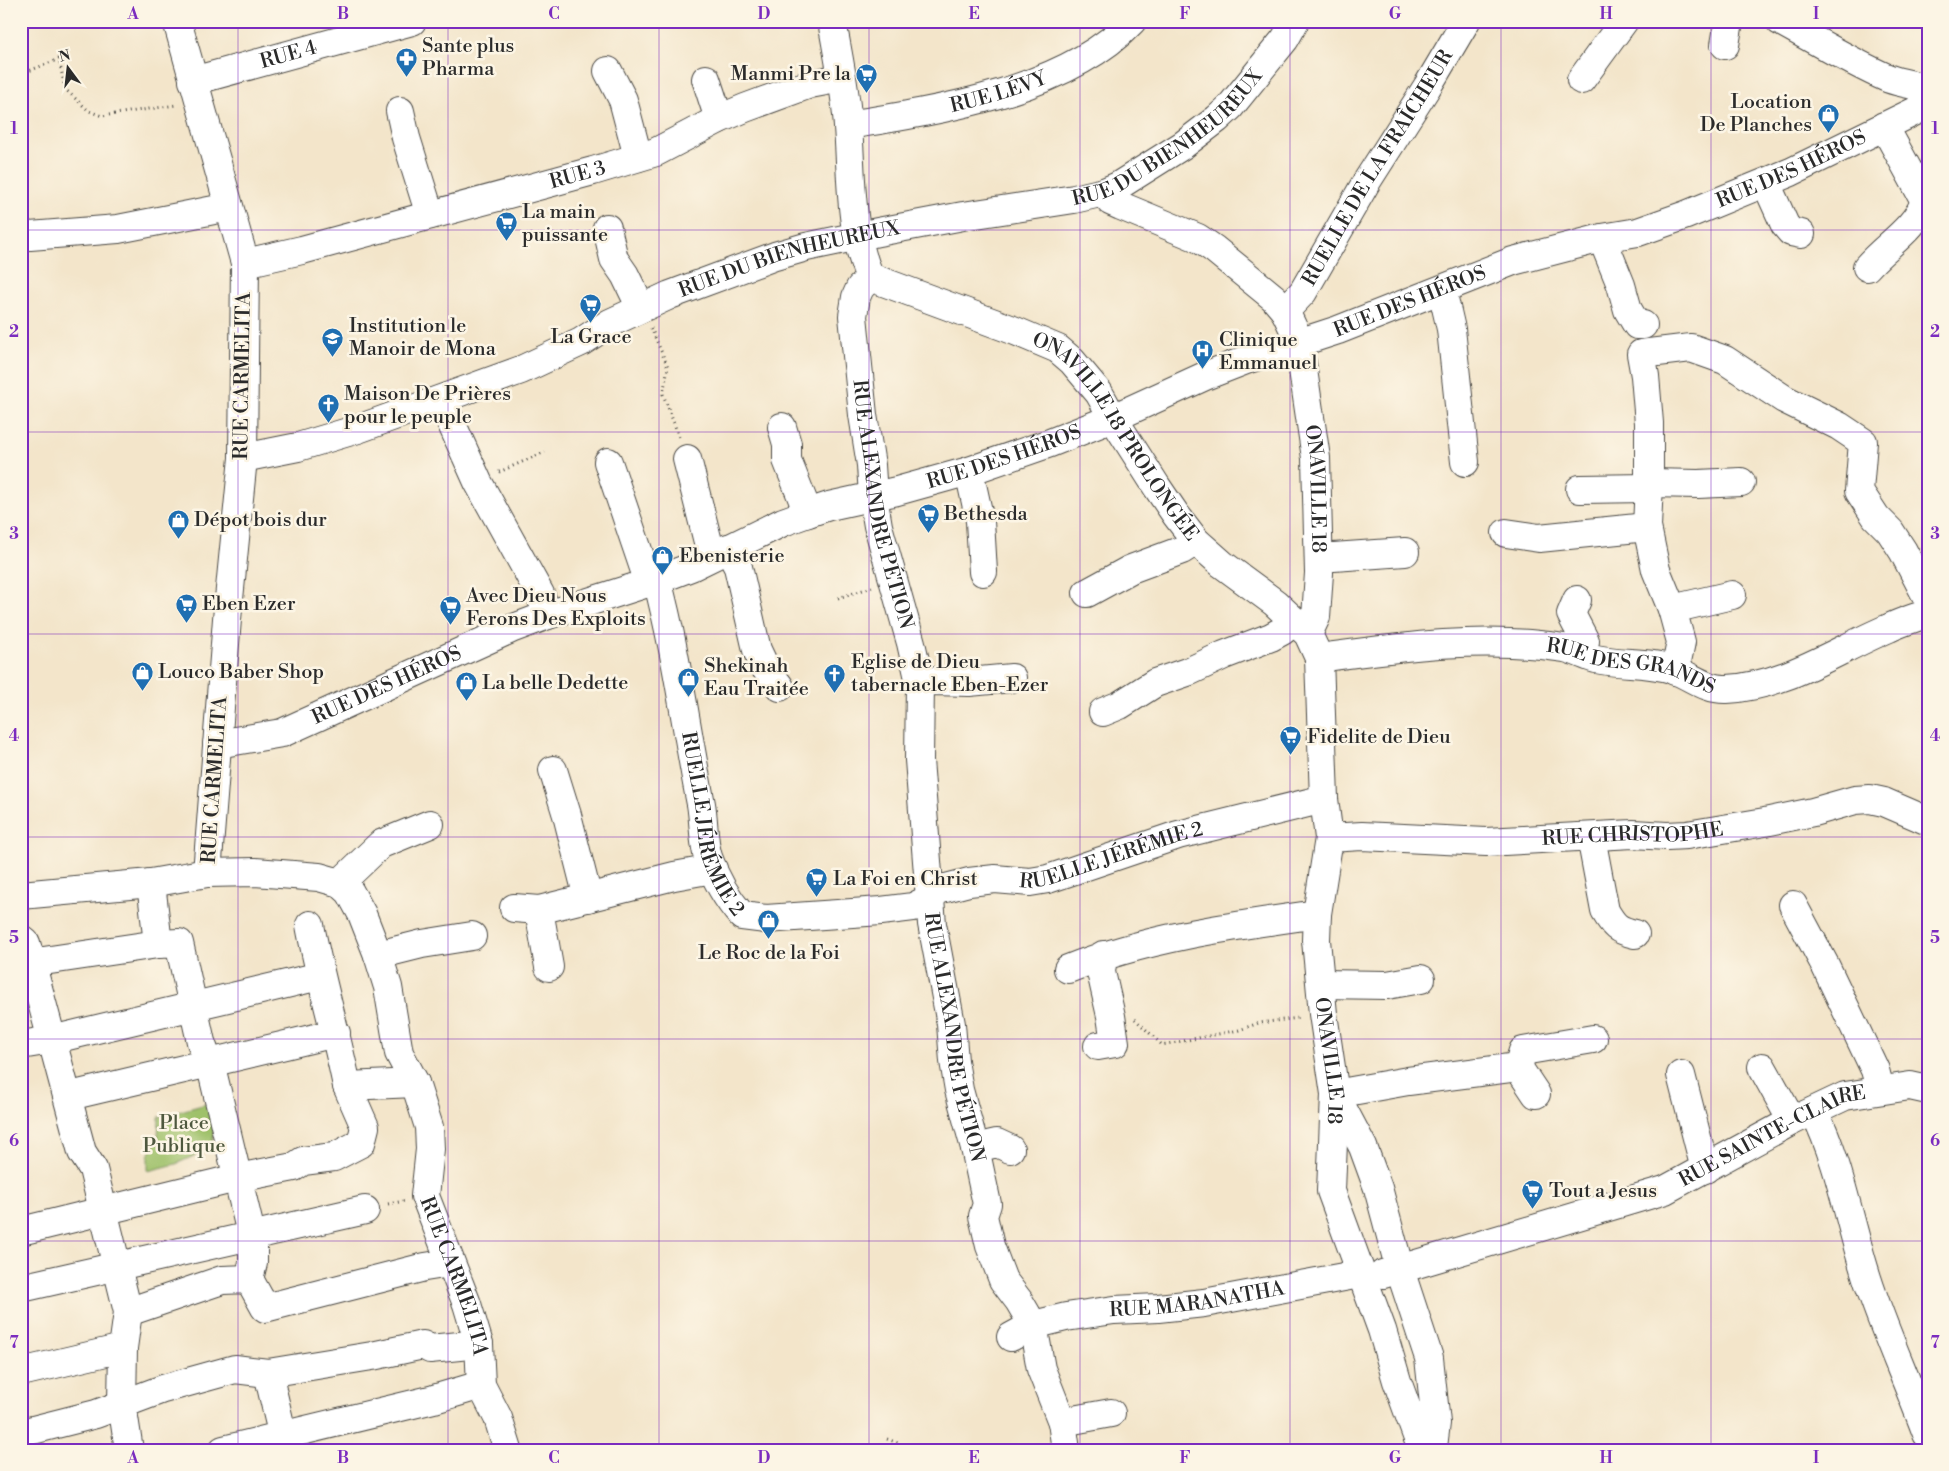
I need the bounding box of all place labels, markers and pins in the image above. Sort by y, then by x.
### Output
place label: Sante plus Pharma [422,34,514,82]
pharmacy icon: Sante plus Pharma [394,46,418,77]
place label: Manmi Pre la [731,62,852,87]
supermarket icon: Manmi Pre la [855,62,879,93]
place label: Location De Planches [1700,90,1812,138]
shop icon: Location De Planches [1816,102,1840,133]
place label: La main puissante [522,200,608,248]
supermarket icon: La main puissante [494,211,518,242]
supermarket icon: La Grace [579,293,603,324]
place label: Institution le Manoir de Mona [349,314,497,362]
place label: La Grace [550,325,632,350]
school or university icon: Institution le Manoir de Mona [321,326,345,357]
place label: Clinique Emmanuel [1219,328,1317,376]
hospital icon: Clinique Emmanuel [1191,339,1215,370]
place label: Maison De Prières pour le peuple [344,382,511,430]
church icon: Maison De Prières pour le peuple [316,393,340,424]
supermarket icon: Bethesda [916,502,940,533]
place label: Bethesda [943,502,1029,527]
shop icon: Dépot bois dur [166,508,190,539]
place label: Dépot bois dur [194,508,327,533]
shop icon: Ebenisterie [651,544,675,575]
place label: Ebenisterie [679,544,785,569]
place label: Avec Dieu Nous Ferons Des Exploits [465,584,646,632]
supermarket icon: Eben Ezer [174,592,198,623]
place label: Eben Ezer [202,592,296,617]
supermarket icon: Avec Dieu Nous Ferons Des Exploits [438,595,462,626]
place label: Eglise de Dieu tabernacle Eben-Ezer [851,650,1049,698]
place label: Shekinah Eau Traitée [704,654,809,702]
shop icon: Louco Baber Shop [130,660,154,691]
place label: Louco Baber Shop [158,660,324,685]
church icon: Eglise de Dieu tabernacle Eben-Ezer [823,662,847,693]
shop icon: Shekinah Eau Traitée [676,666,700,697]
shop icon: La belle Dedette [454,671,478,702]
place label: La belle Dedette [482,671,628,696]
supermarket icon: Fidelite de Dieu [1279,725,1303,756]
place label: Fidelite de Dieu [1307,725,1451,750]
supermarket icon: La Foi en Christ [805,867,829,898]
place label: La Foi en Christ [833,867,978,892]
shop icon: Le Roc de la Foi [757,909,781,940]
place label: Le Roc de la Foi [698,941,840,966]
supermarket icon: Tout a Jesus [1521,1179,1545,1210]
place label: Tout a Jesus [1549,1179,1657,1204]

